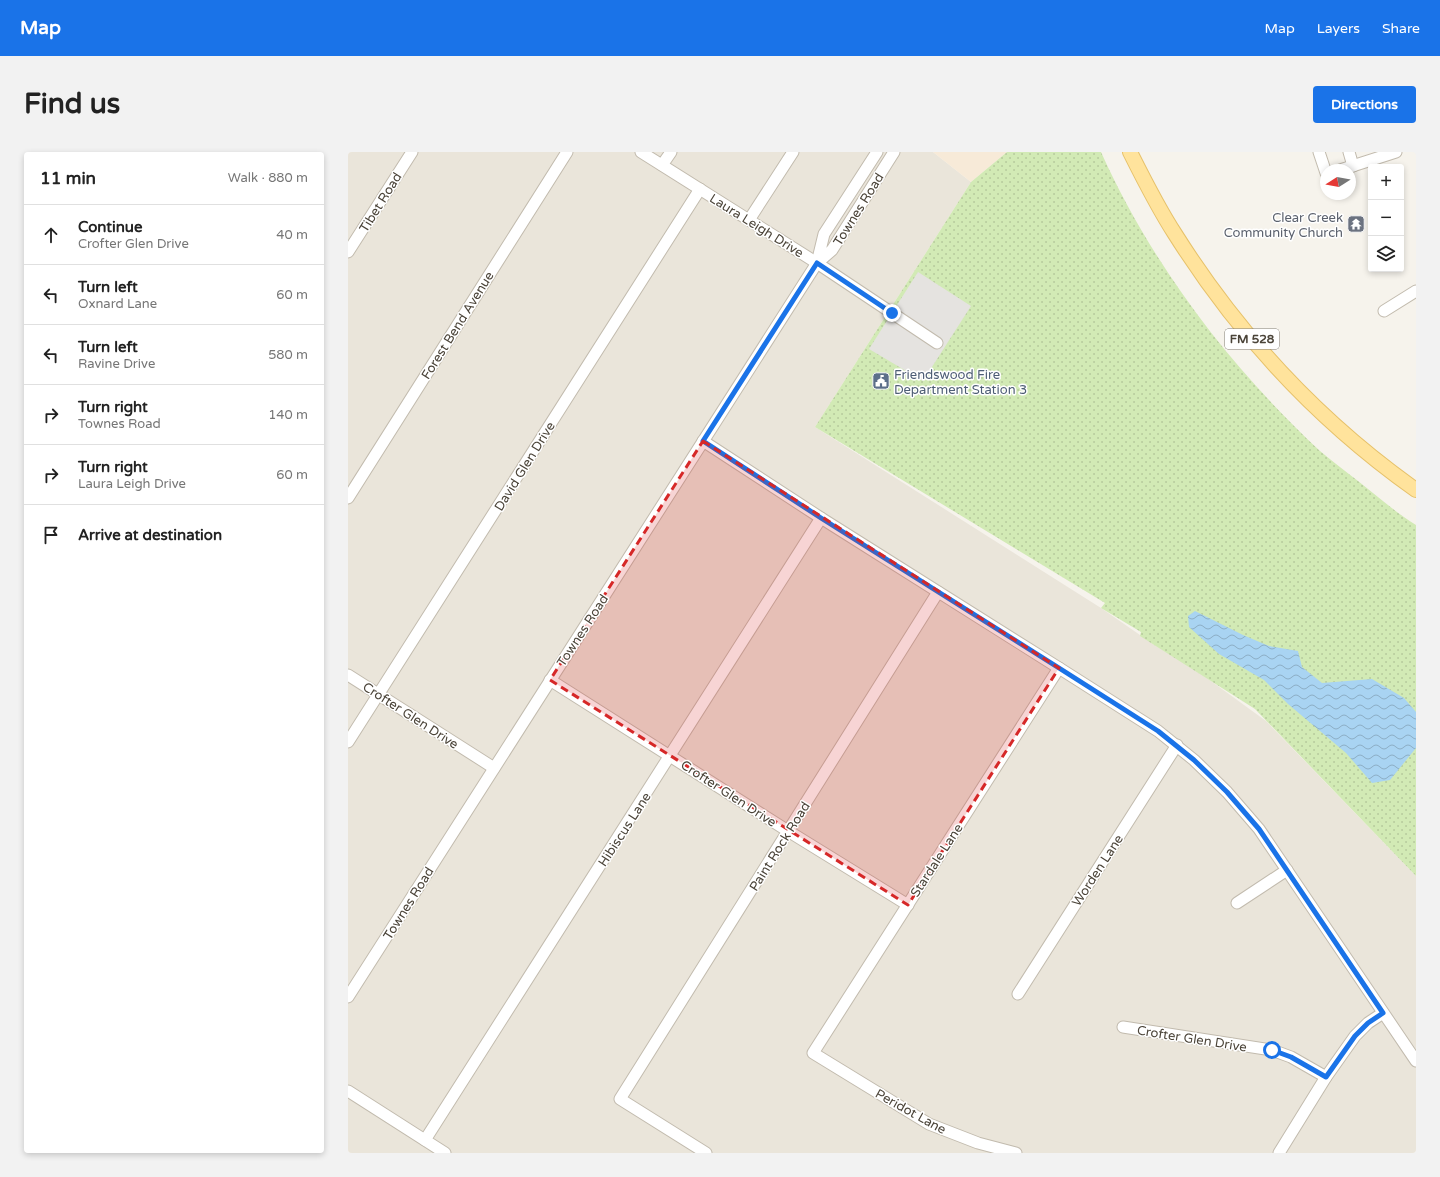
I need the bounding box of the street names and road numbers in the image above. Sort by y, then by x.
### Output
street label: Tibet Road [356,170,406,235]
street label: Townes Road [830,170,888,249]
street label: Laura Leigh Drive [706,190,806,261]
street label: Forest Bend Avenue [418,269,498,382]
road number: FM 528 [1225,329,1279,349]
street label: David Glen Drive [491,419,559,514]
street label: Townes Road [554,591,612,670]
street label: Crofter Glen Drive [360,679,461,753]
street label: Crofter Glen Drive [678,757,779,831]
street label: Hibiscus Lane [595,789,655,870]
street label: Paint Rock Road [746,799,814,894]
street label: Stardale Lane [907,821,967,900]
street label: Worden Lane [1069,832,1127,909]
street label: Townes Road [380,864,438,943]
street label: Crofter Glen Drive [1136,1022,1248,1056]
street label: Peridot Lane [872,1086,949,1138]

